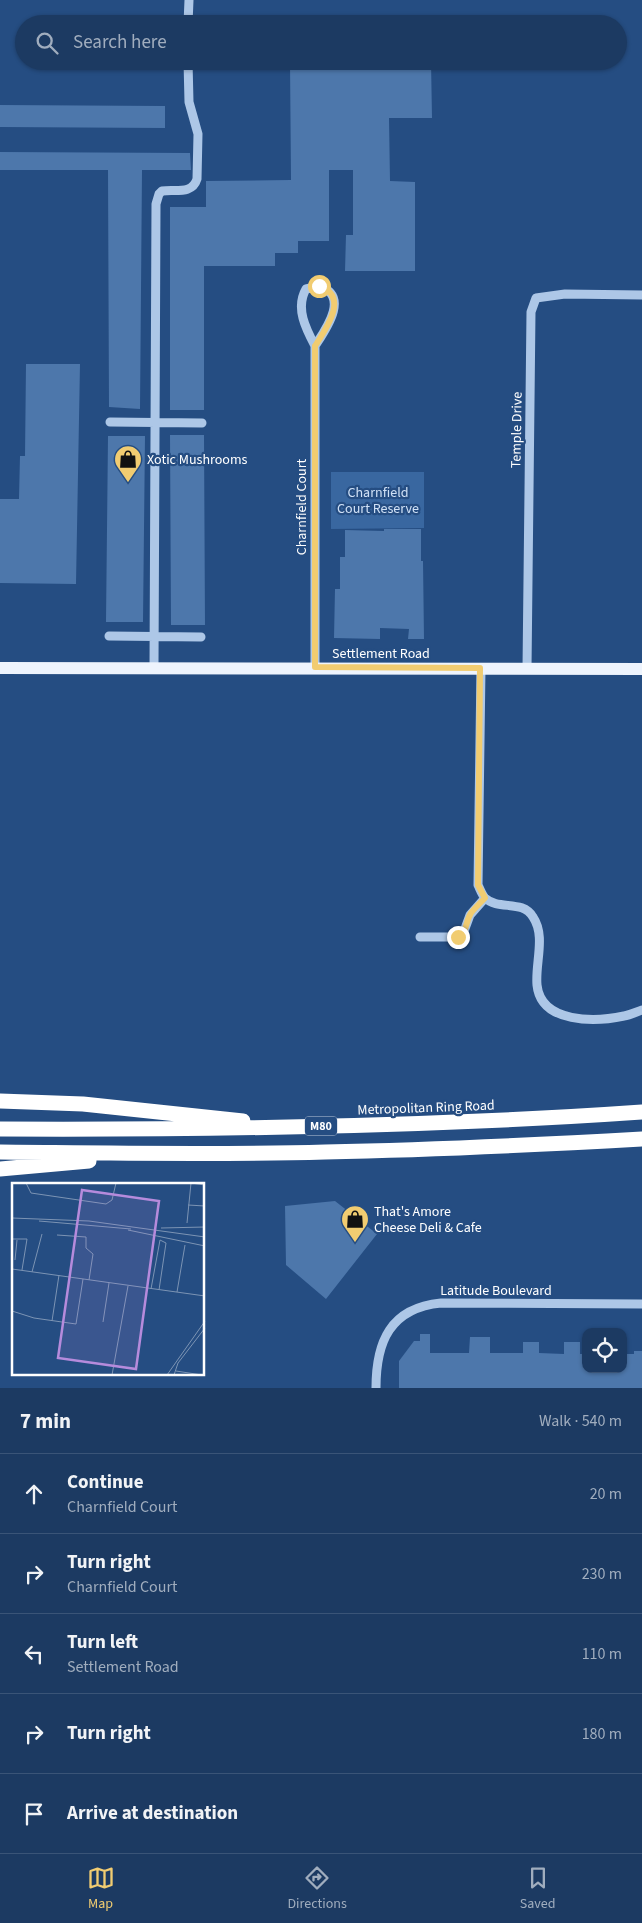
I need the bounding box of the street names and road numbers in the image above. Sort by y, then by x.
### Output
street label: Temple Drive [506,392,528,468]
street label: Charnfield Court [292,458,312,555]
street label: Settlement Road [332,644,430,664]
street label: Metropolitan Ring Road [357,1096,495,1120]
road number: M80 [305,1116,337,1136]
street label: Latitude Boulevard [440,1281,552,1301]

